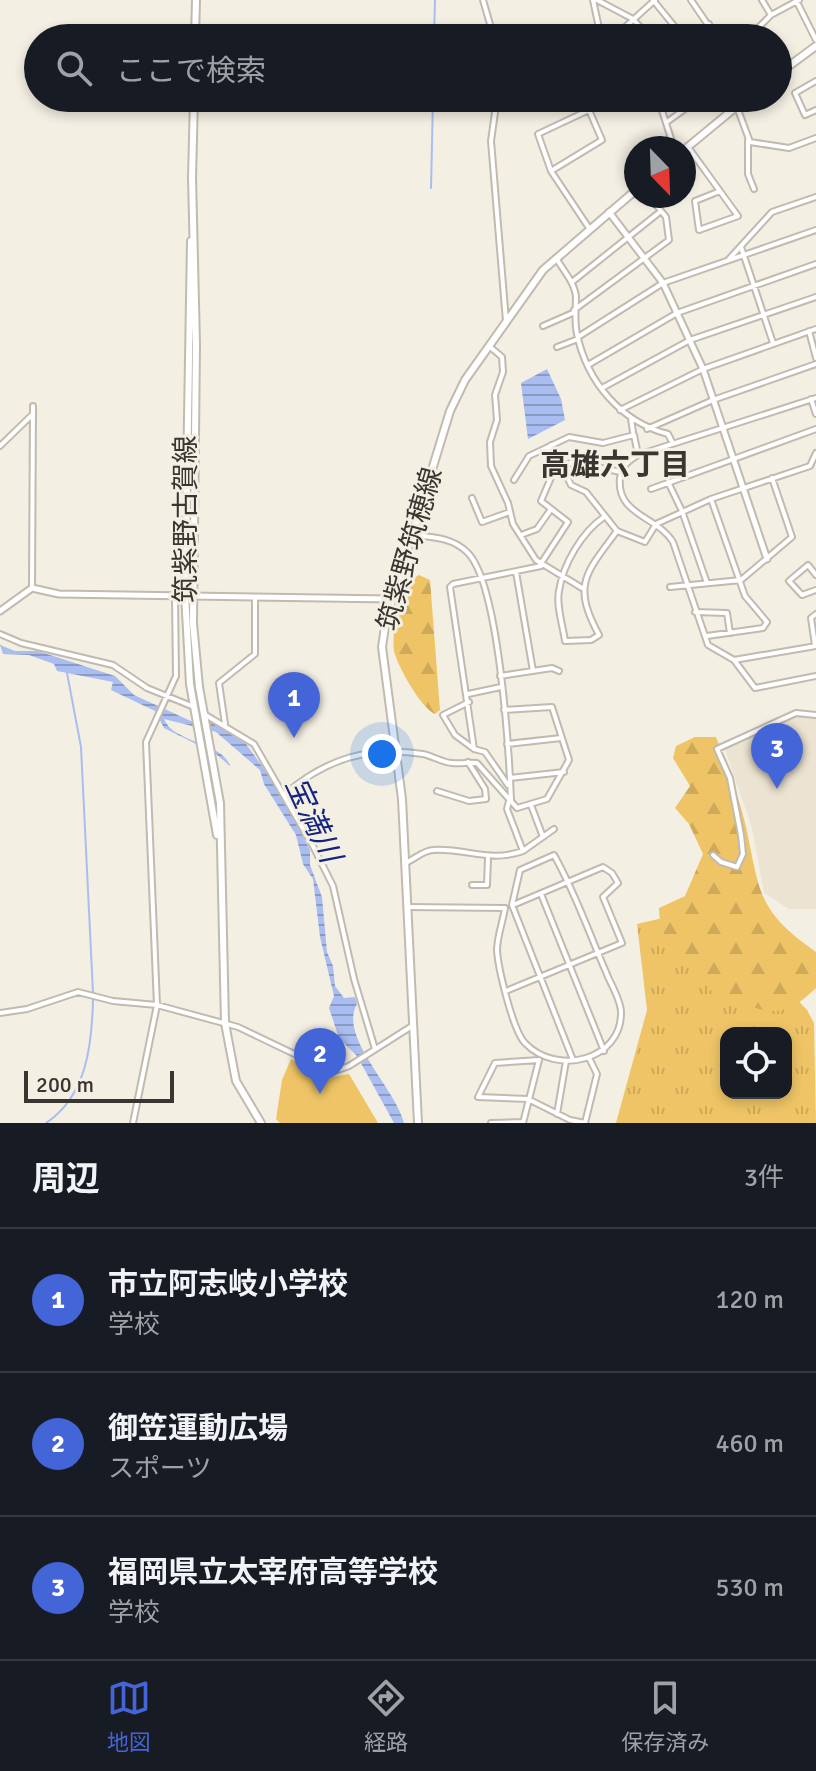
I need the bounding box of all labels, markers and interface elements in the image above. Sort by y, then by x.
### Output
search box [24,24,792,112]
icon: search [52,46,96,90]
text: ここで検索 [116,53,266,90]
north arrow [624,136,696,208]
street label: 筑紫野古賀線 [169,435,203,603]
district label: 高雄六丁目 [540,447,690,484]
street label: 筑紫野筑穂線 [371,464,449,634]
pin: 1 [268,672,320,738]
pin: 3 [751,723,803,789]
your location [362,734,402,774]
water label: 宝満川 [277,771,350,871]
map controls [720,1027,792,1099]
button: locate [720,1027,792,1099]
pin: 2 [294,1028,346,1094]
scale bar [24,1067,174,1103]
text: 200 m [36,1071,94,1098]
text: 周辺 [32,1158,100,1200]
text: 3件 [744,1162,784,1194]
text: 市立阿志岐小学校 [108,1266,348,1303]
text: 1 [51,1284,65,1316]
text: 120 m [715,1284,784,1316]
text: 学校 [108,1309,160,1341]
text: 御笠運動広場 [108,1410,288,1447]
text: 2 [51,1428,65,1460]
text: 460 m [715,1428,784,1460]
text: スポーツ [108,1453,211,1485]
text: 福岡県立太宰府高等学校 [108,1554,438,1591]
text: 3 [51,1572,65,1604]
text: 530 m [715,1572,784,1604]
text: 学校 [108,1597,160,1629]
tab: 地図 [107,1676,151,1756]
tab: 経路 [364,1676,408,1756]
tab: 保存済み [621,1676,709,1756]

